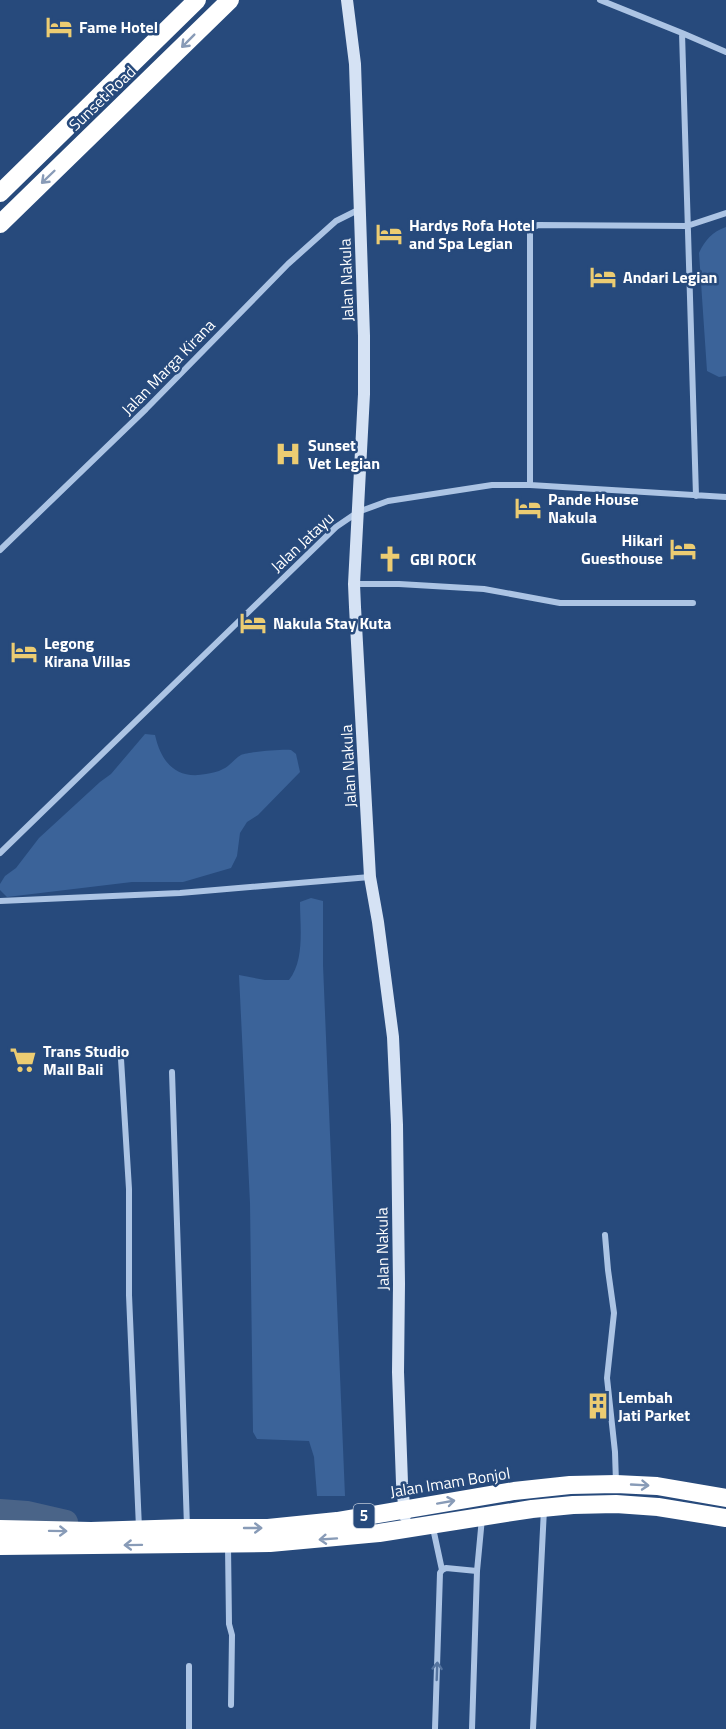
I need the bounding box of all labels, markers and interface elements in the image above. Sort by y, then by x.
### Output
hotel icon: Fame Hotel [44,12,74,42]
place label: Fame Hotel [79,15,158,39]
one-way arrow [181,34,196,49]
street label: Sunset Road [63,60,141,136]
one-way arrow [41,169,56,184]
place label: Hardys Rofa Hotel and Spa Legian [409,213,535,255]
hotel icon: Hardys Rofa Hotel and Spa Legian [374,219,404,249]
street label: Jalan Nakula [333,238,359,322]
hotel icon: Andari Legian [588,262,618,292]
place label: Andari Legian [623,265,717,289]
street label: Jalan Marga Kirana [116,313,220,421]
place label: Sunset Vet Legian [308,433,380,475]
hospital icon: Sunset Vet Legian [273,439,303,469]
place label: Pande House Nakula [548,487,639,529]
hotel icon: Pande House Nakula [513,493,543,523]
street label: Jalan Jatayu [265,506,339,578]
place label: Hikari Guesthouse [581,528,663,570]
hotel icon: Hikari Guesthouse [668,534,698,564]
church icon: GBI ROCK [375,544,405,574]
place label: GBI ROCK [410,547,477,571]
hotel icon: Nakula Stay Kuta [238,608,268,638]
place label: Nakula Stay Kuta [273,611,391,635]
place label: Legong Kirana Villas [44,631,130,673]
hotel icon: Legong Kirana Villas [9,637,39,667]
street label: Jalan Nakula [334,724,362,808]
place label: Trans Studio Mall Bali [43,1039,129,1081]
supermarket icon: Trans Studio Mall Bali [8,1045,38,1075]
street label: Jalan Nakula [369,1207,395,1291]
place label: Lembah Jati Parket [618,1385,690,1427]
building icon: Lembah Jati Parket [583,1391,613,1421]
street label: Jalan Imam Bonjol [388,1461,512,1503]
one-way arrow [630,1480,650,1491]
one-way arrow [436,1496,456,1507]
road number: 5 [354,1504,374,1528]
one-way arrow [243,1522,263,1534]
one-way arrow [48,1525,68,1537]
one-way arrow [318,1533,338,1544]
one-way arrow [123,1539,143,1550]
one-way arrow [431,1661,443,1681]

